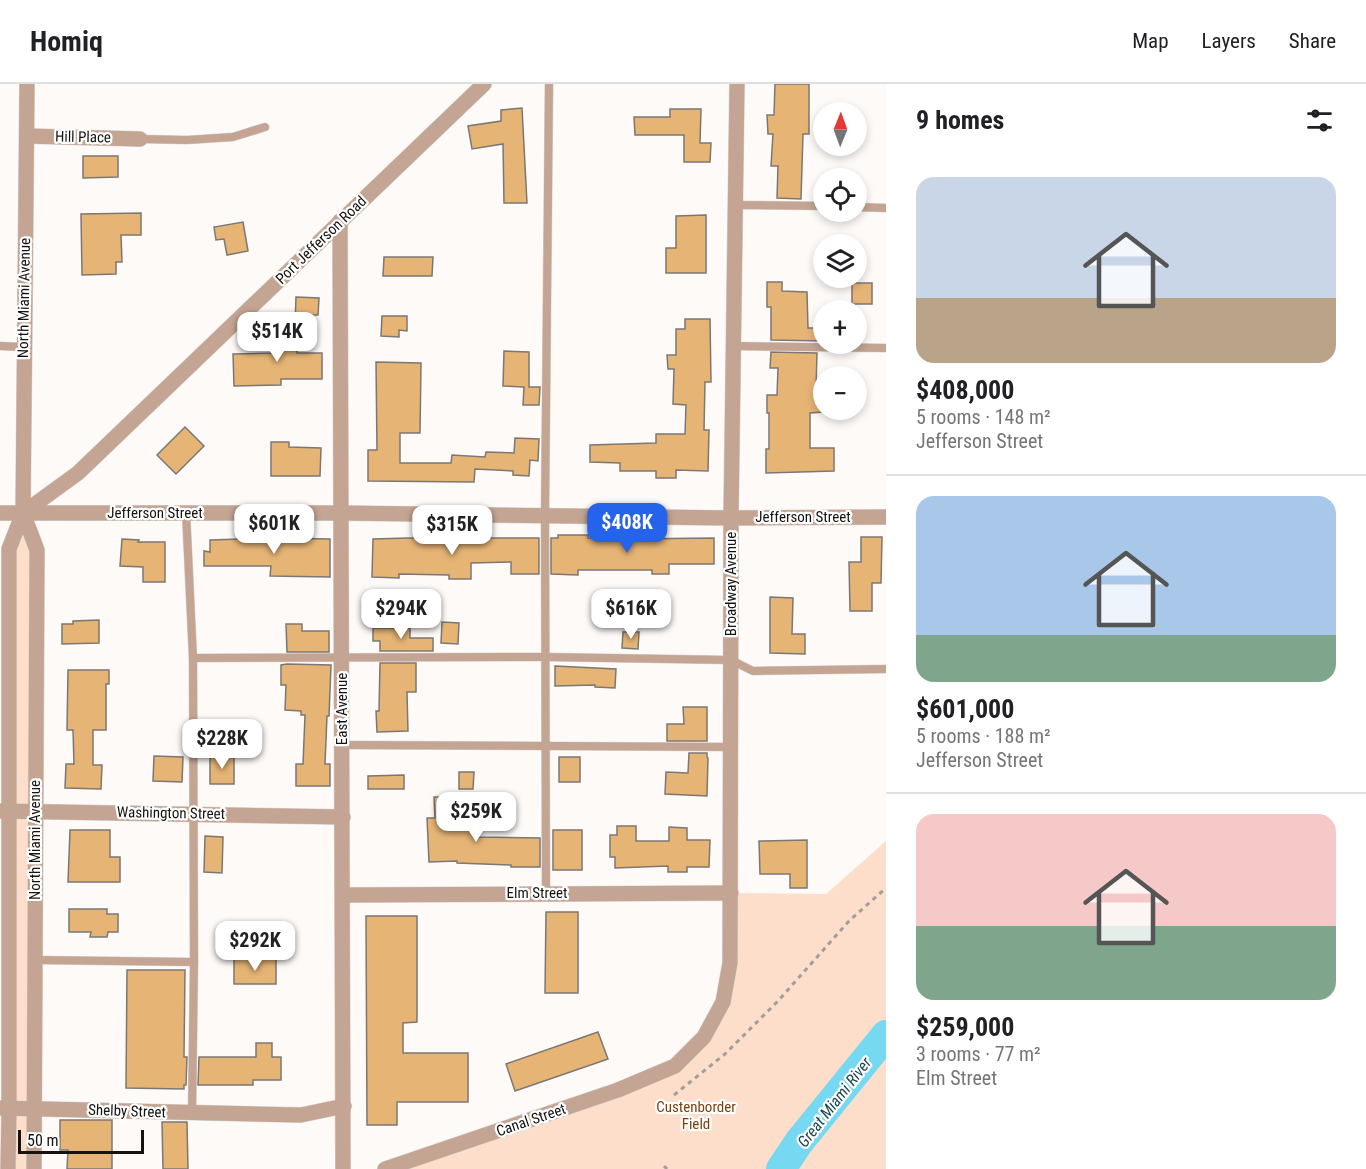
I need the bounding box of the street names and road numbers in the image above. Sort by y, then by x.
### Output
street label: Hill Place [55,128,111,146]
street label: Port Jefferson Road [272,192,370,288]
street label: North Miami Avenue [14,238,34,358]
street label: Jefferson Street [107,504,203,522]
street label: Jefferson Street [755,508,851,526]
street label: Broadway Avenue [722,532,740,636]
street label: East Avenue [333,673,351,745]
street label: North Miami Avenue [26,780,44,900]
street label: Washington Street [117,803,225,823]
street label: Elm Street [507,884,567,902]
street label: Canal Street [494,1100,568,1140]
street label: Shelby Street [88,1101,166,1121]

